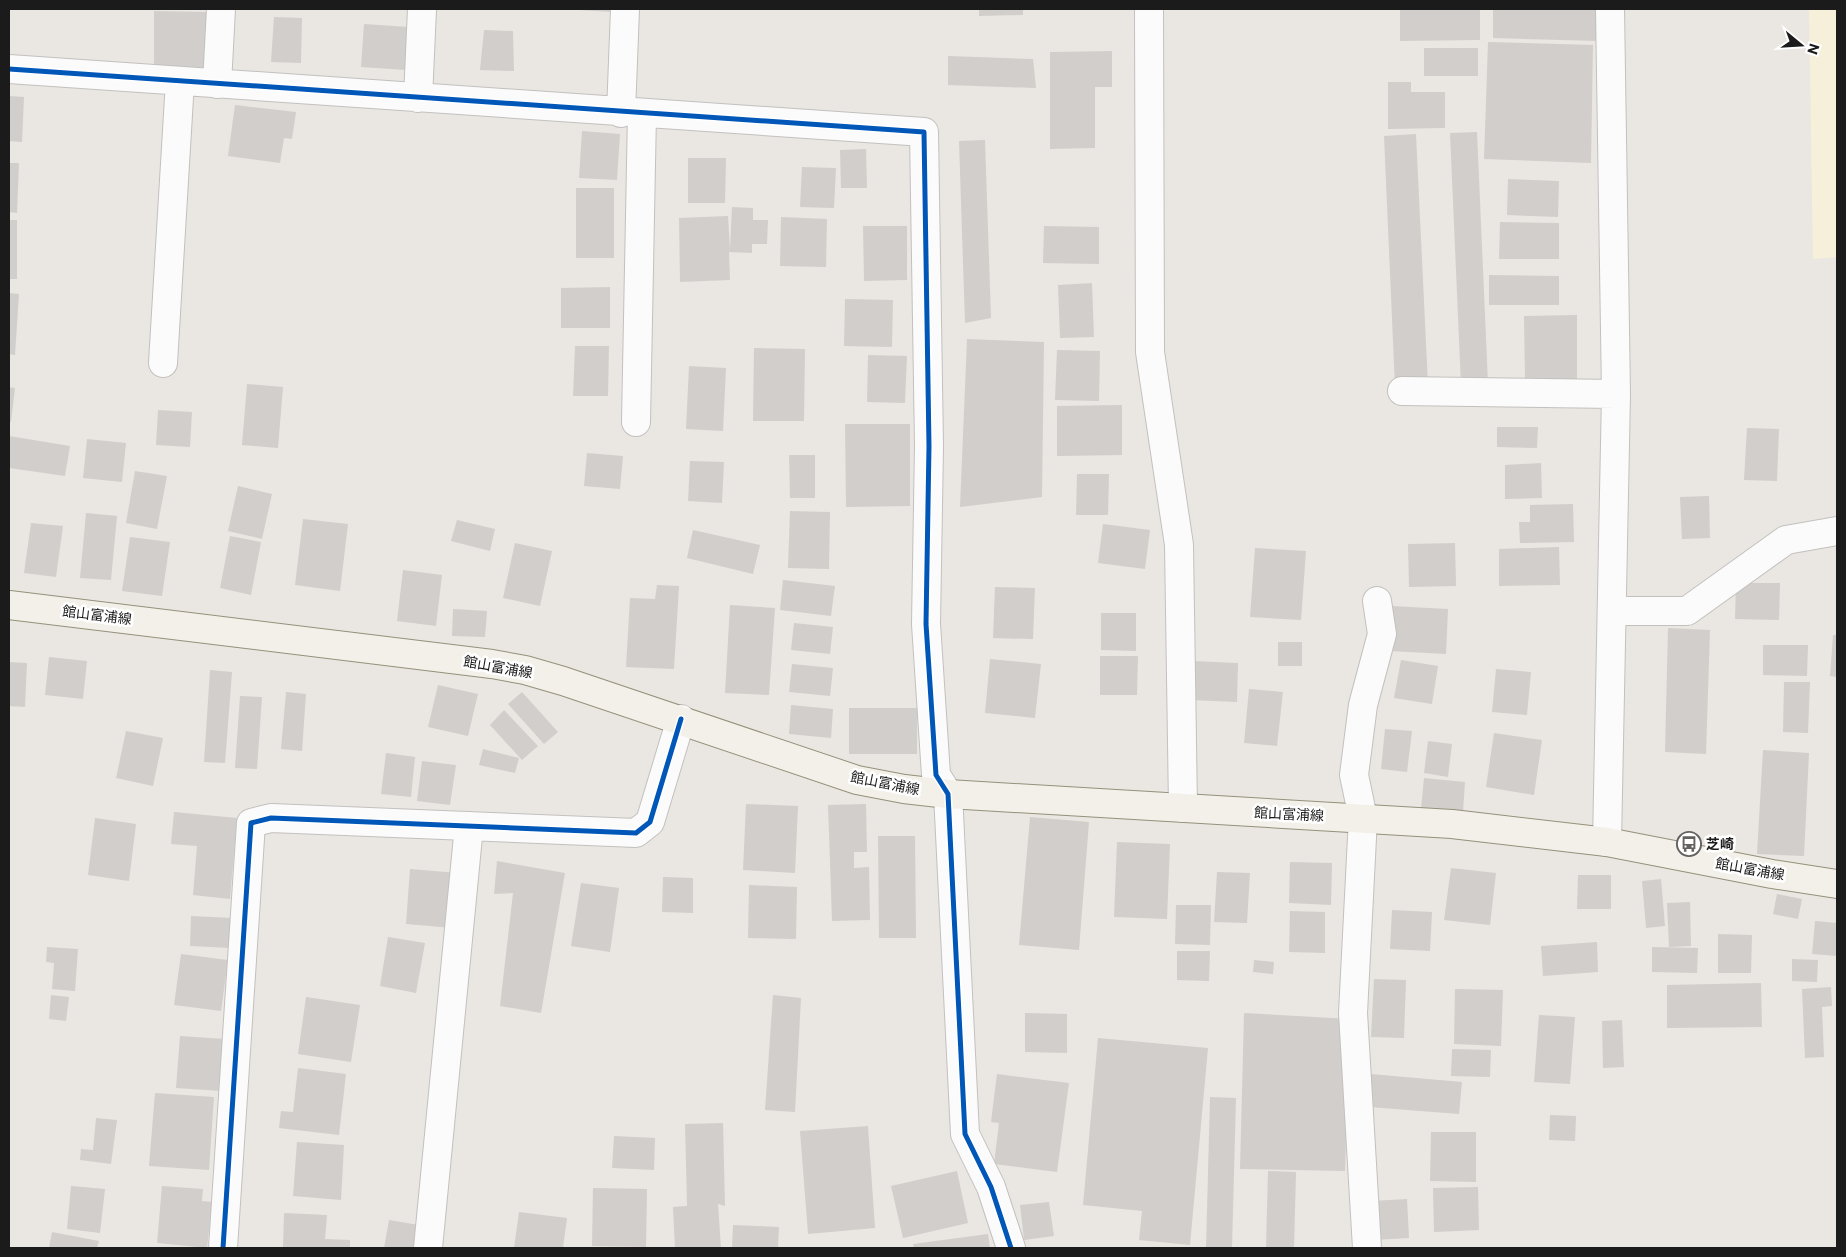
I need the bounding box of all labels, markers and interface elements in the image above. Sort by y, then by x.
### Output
north arrow [1776,20,1826,70]
text: N [1804,42,1824,57]
street label: 館山富浦線 [61,602,133,627]
street label: 館山富浦線 [462,652,534,681]
street label: 館山富浦線 [849,767,921,798]
street label: 館山富浦線 [1254,803,1324,824]
bus stop icon: 芝崎 [1676,831,1702,857]
place label: 芝崎 [1706,835,1734,852]
street label: 館山富浦線 [1714,854,1786,883]

